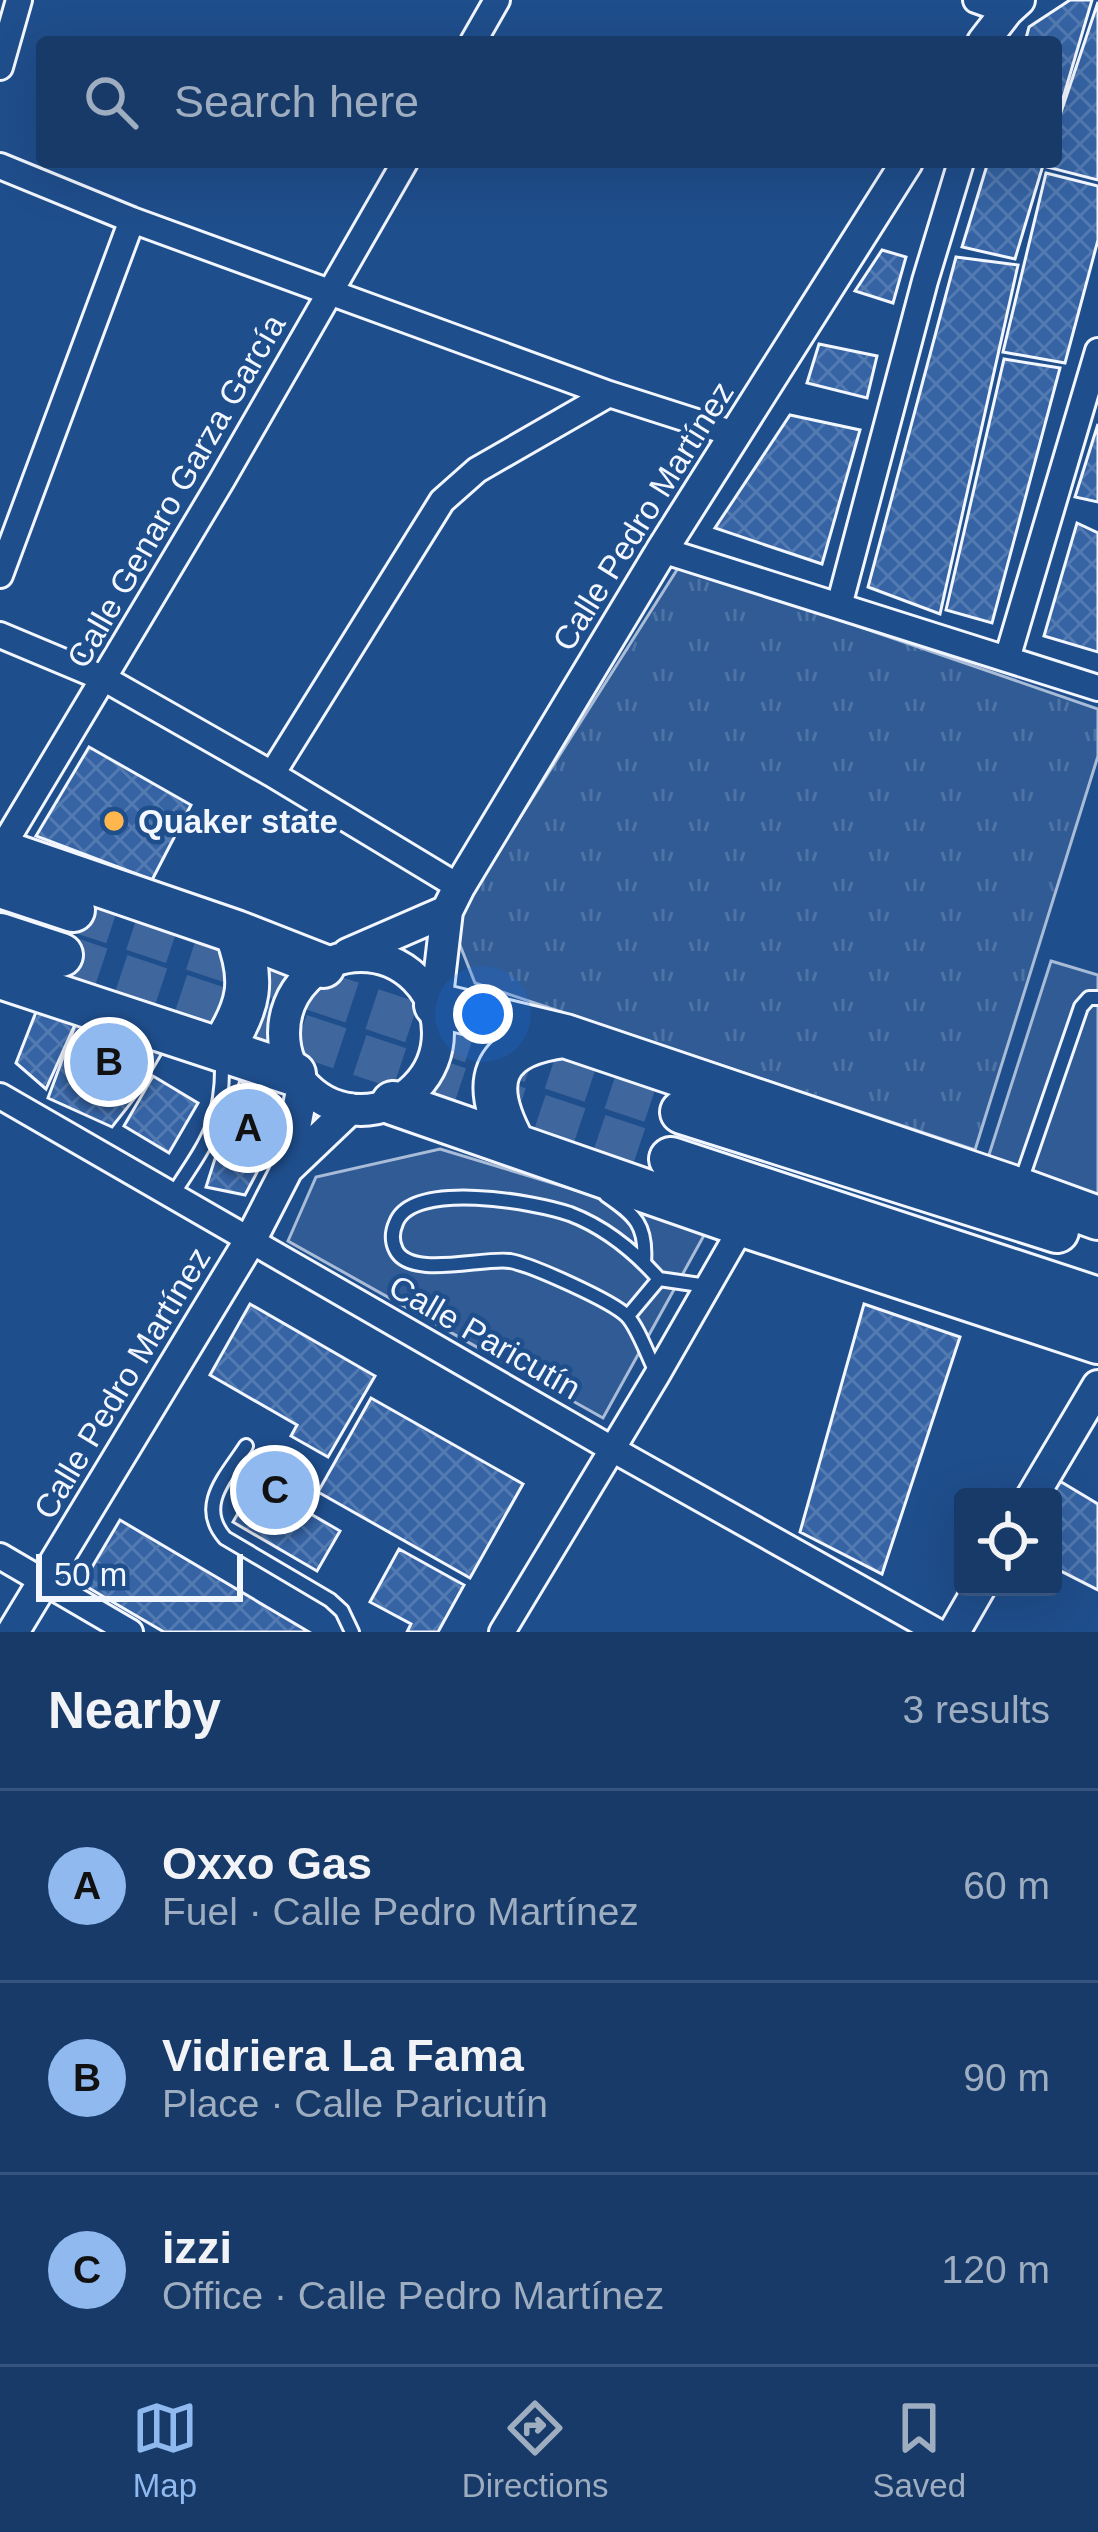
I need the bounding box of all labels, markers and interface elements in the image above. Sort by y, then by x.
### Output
search box [36,36,1062,168]
icon: search [78,69,144,135]
text: Search here [174,76,419,127]
street label: Calle Genaro Garza García [60,307,293,674]
street label: Calle Pedro Martínez [545,375,741,657]
place label: Quaker state [138,803,338,840]
marker: Quaker state [101,808,127,834]
your location [453,984,513,1044]
pin: B [70,1017,148,1107]
pin: A [209,1083,287,1173]
street label: Calle Pedro Martínez [26,1241,218,1525]
street label: Calle Paricutín [383,1267,587,1407]
pin: C [236,1445,314,1535]
map controls [954,1488,1062,1596]
button: locate [954,1488,1062,1596]
scale bar [36,1548,243,1601]
text: 50 m [54,1556,127,1593]
text: Nearby [48,1682,221,1739]
text: 3 results [903,1688,1050,1731]
text: Oxxo Gas [162,1838,372,1889]
text: A [73,1864,101,1907]
text: 60 m [963,1864,1050,1907]
text: Fuel · Calle Pedro Martínez [162,1890,639,1933]
text: Vidriera La Fama [162,2030,524,2081]
text: B [73,2056,101,2099]
text: 90 m [963,2056,1050,2099]
text: Place · Calle Paricutín [162,2082,548,2125]
text: izzi [162,2222,232,2273]
text: C [73,2248,101,2291]
text: 120 m [942,2248,1050,2291]
text: Office · Calle Pedro Martínez [162,2274,664,2317]
tab: Map [132,2395,198,2505]
tab: Directions [462,2395,609,2505]
tab: Saved [872,2395,966,2505]

